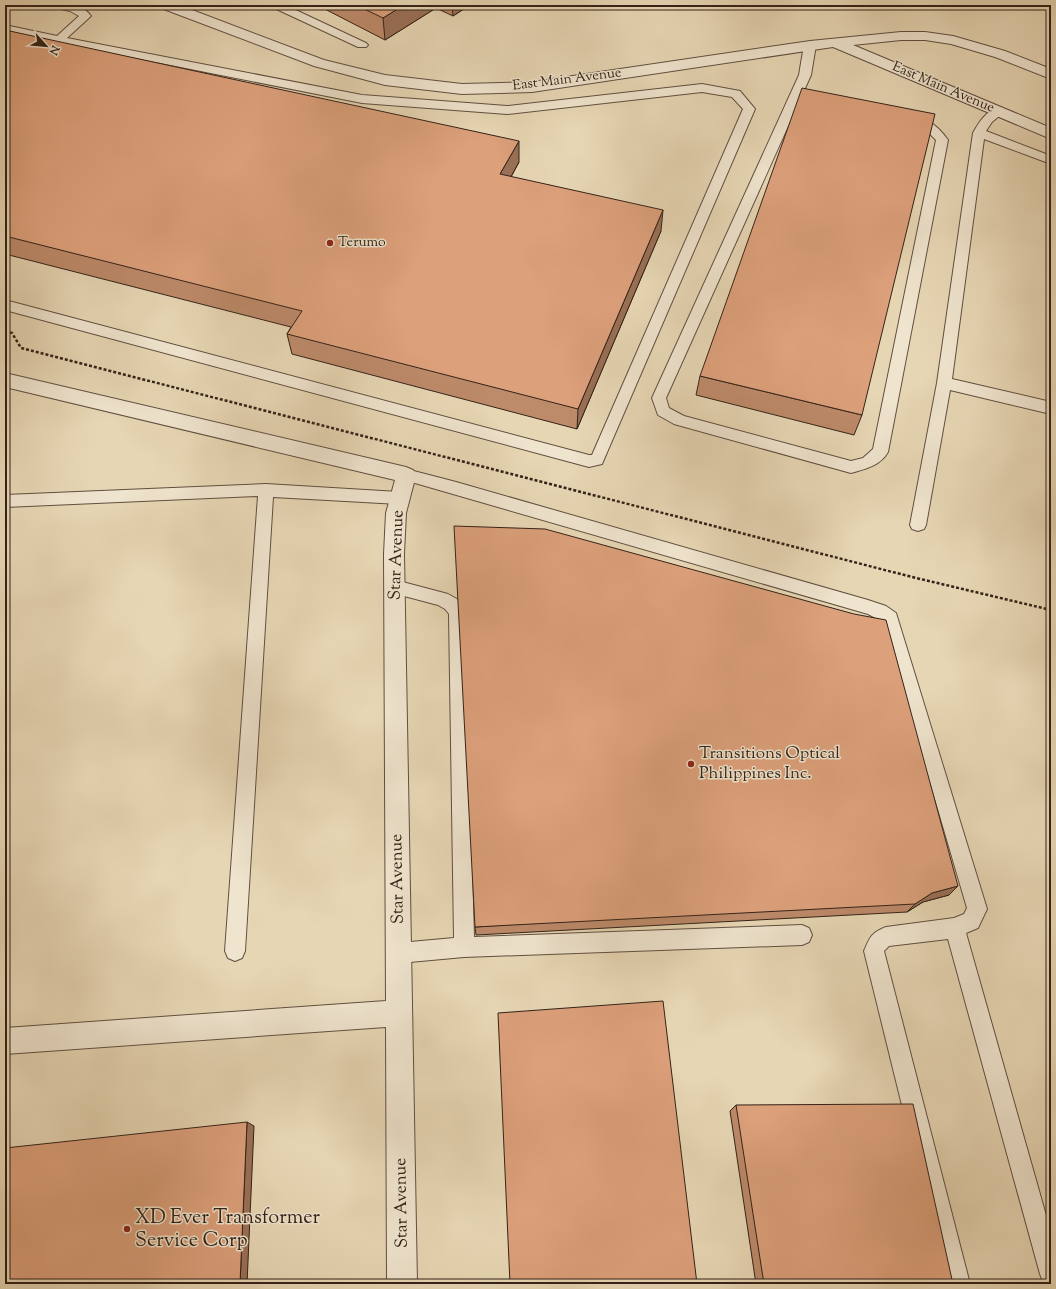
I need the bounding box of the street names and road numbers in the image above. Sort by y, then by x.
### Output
street label: East Main Avenue [889,57,997,119]
street label: East Main Avenue [511,63,623,97]
street label: Star Avenue [383,509,411,601]
street label: Star Avenue [385,834,411,924]
street label: Star Avenue [389,1158,415,1248]

